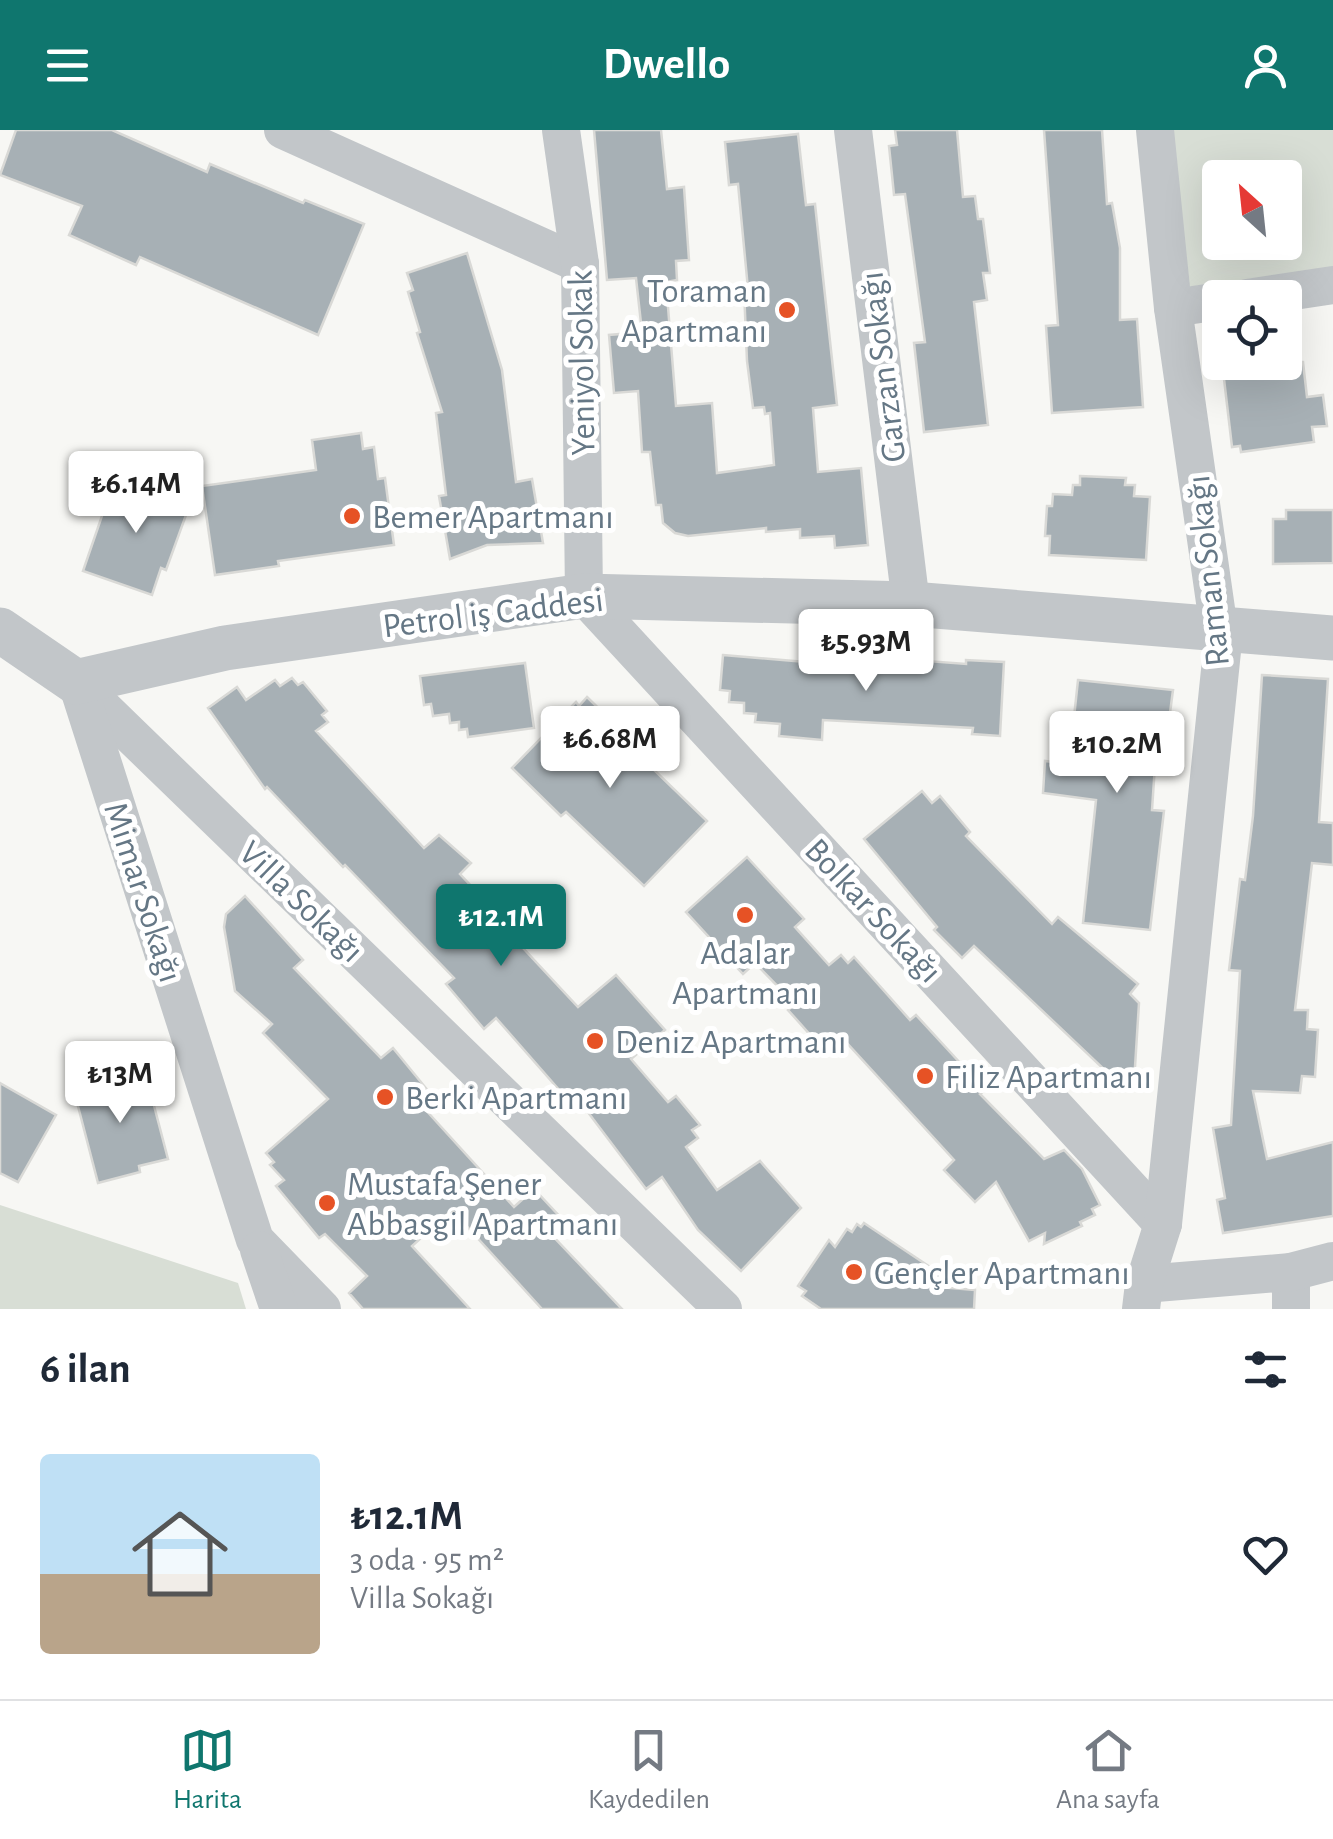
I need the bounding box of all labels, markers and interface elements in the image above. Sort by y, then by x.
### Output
icon: menu [40,38,95,93]
icon: person [1238,38,1293,93]
text: Dwello [603,42,730,87]
north arrow [1202,160,1302,260]
map controls [1202,160,1302,380]
street label: Garzan Sokağı [854,269,913,464]
street label: Yeniyol Sokak [563,270,602,456]
place label: Toraman Apartmanı [621,274,767,349]
button: locate [1202,280,1302,380]
marker: Toraman Apartmanı [776,299,798,321]
pin: ₺6.14M [55,451,217,536]
text: ₺6.14M [91,467,181,499]
street label: Raman Sokağı [1181,473,1236,668]
place label: Bemer Apartmanı [372,500,614,535]
marker: Bemer Apartmanı [341,505,363,527]
street label: Petrol iş Caddesi [381,583,606,644]
pin: ₺5.93M [785,609,947,694]
text: ₺5.93M [821,625,911,657]
pin: ₺6.68M [529,706,691,791]
pin: ₺10.2M [1036,711,1198,796]
text: ₺6.68M [563,722,657,754]
text: ₺10.2M [1071,727,1163,759]
street label: Mimar Sokağı [97,798,188,987]
street label: Bolkar Sokağı [798,832,948,990]
street label: Villa Sokağı [232,835,370,969]
pin: ₺12.1M [420,884,582,969]
text: ₺12.1M [458,900,544,932]
marker: Adalar Apartmanı [734,904,756,926]
place label: Adalar Apartmanı [672,936,818,1011]
place label: Deniz Apartmanı [615,1025,846,1060]
marker: Deniz Apartmanı [584,1030,606,1052]
pin: ₺13M [61,1041,179,1126]
text: ₺13M [87,1057,153,1089]
place label: Filiz Apartmanı [945,1060,1152,1095]
marker: Filiz Apartmanı [914,1065,936,1087]
place label: Berki Apartmanı [405,1081,627,1116]
marker: Berki Apartmanı [374,1086,396,1108]
place label: Mustafa Şener Abbasgil Apartmanı [347,1167,618,1242]
marker: Mustafa Şener Abbasgil Apartmanı [316,1192,338,1214]
place label: Gençler Apartmanı [874,1256,1130,1291]
marker: Gençler Apartmanı [843,1261,865,1283]
icon: filters [1238,1342,1293,1397]
text: 6 ilan [40,1348,131,1390]
icon: home [120,1494,240,1614]
text: ₺12.1M [350,1495,463,1537]
icon: heart [1238,1527,1293,1582]
text: 3 oda · 95 m² [350,1544,504,1576]
text: Villa Sokağı [350,1582,494,1614]
tab: Harita [173,1723,242,1817]
tab: Kaydedilen [588,1723,710,1817]
tab: Ana sayfa [1056,1723,1160,1817]

